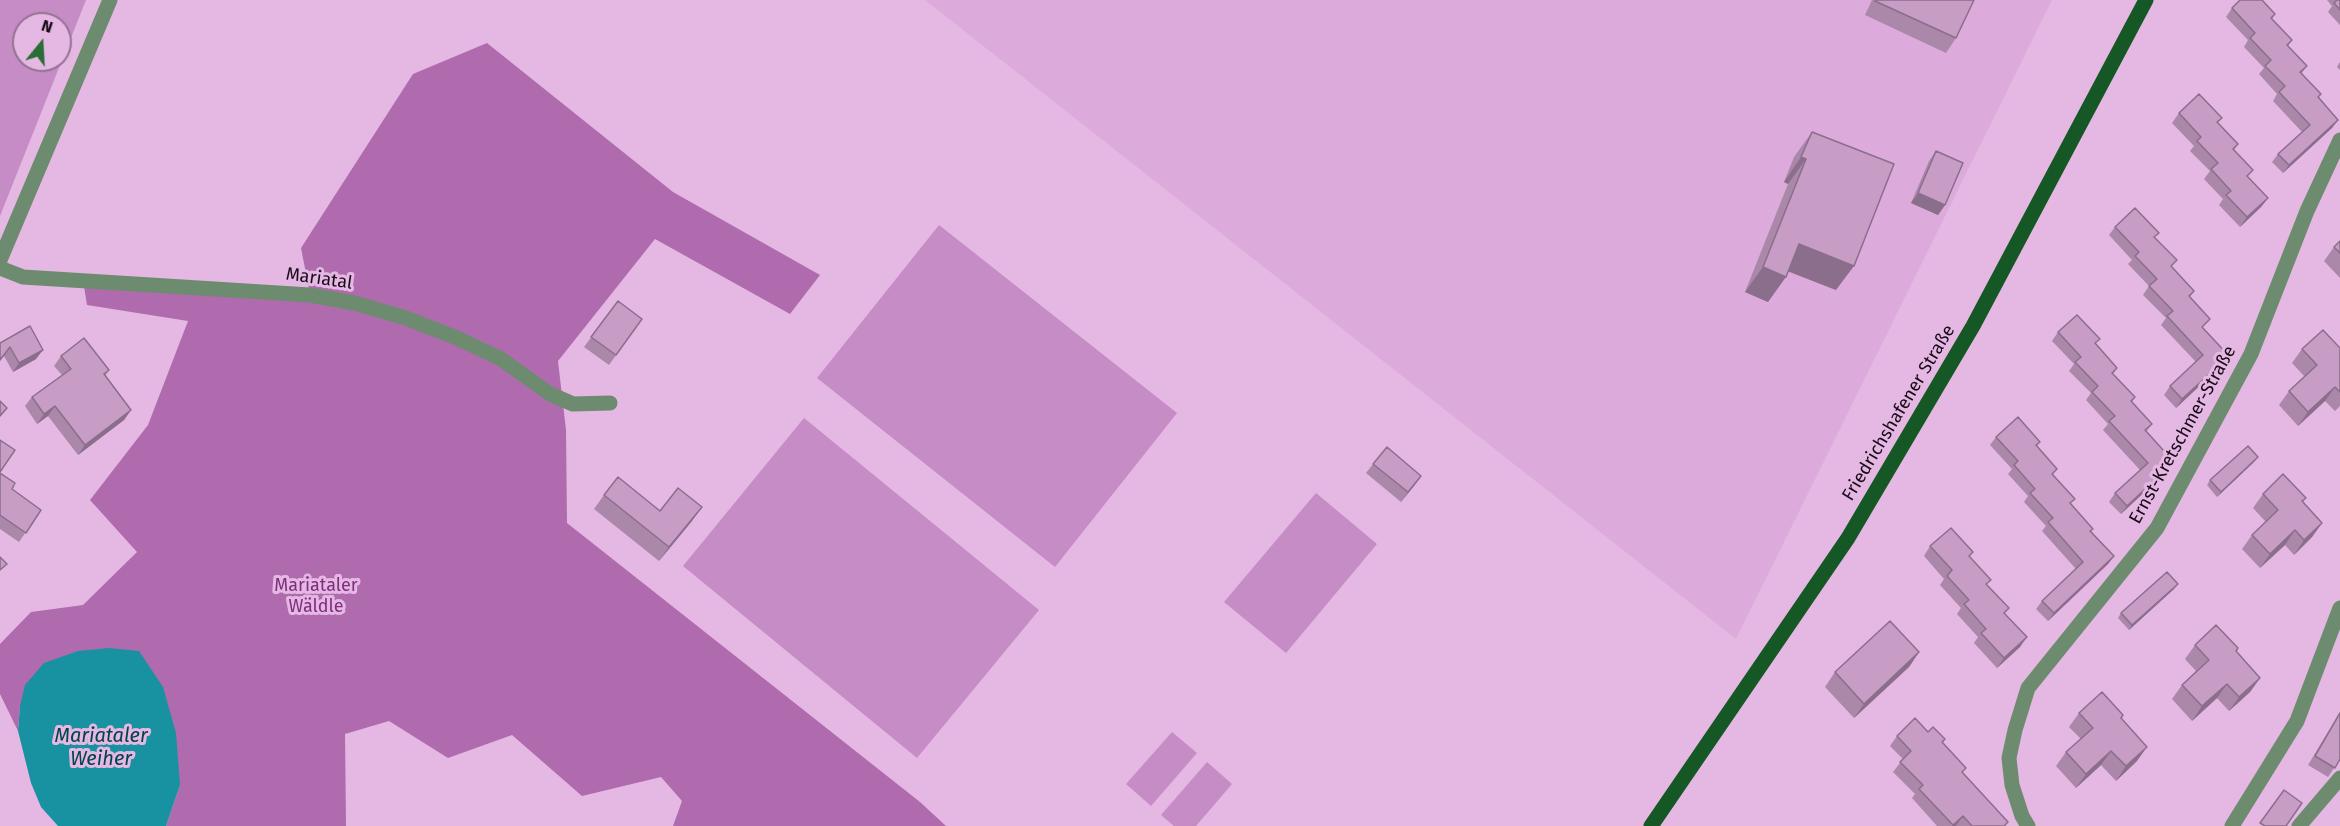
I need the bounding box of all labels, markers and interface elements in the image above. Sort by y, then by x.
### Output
north arrow [12,12,72,72]
text: N [39,16,55,37]
street label: Mariatal [284,264,354,294]
street label: Friedrichshafener Straße [1838,321,1960,505]
street label: Ernst-Kretschmer-Straße [2125,342,2241,528]
park label: Mariataler Wäldle [274,575,358,618]
water label: Mariataler Weiher [54,724,148,771]

